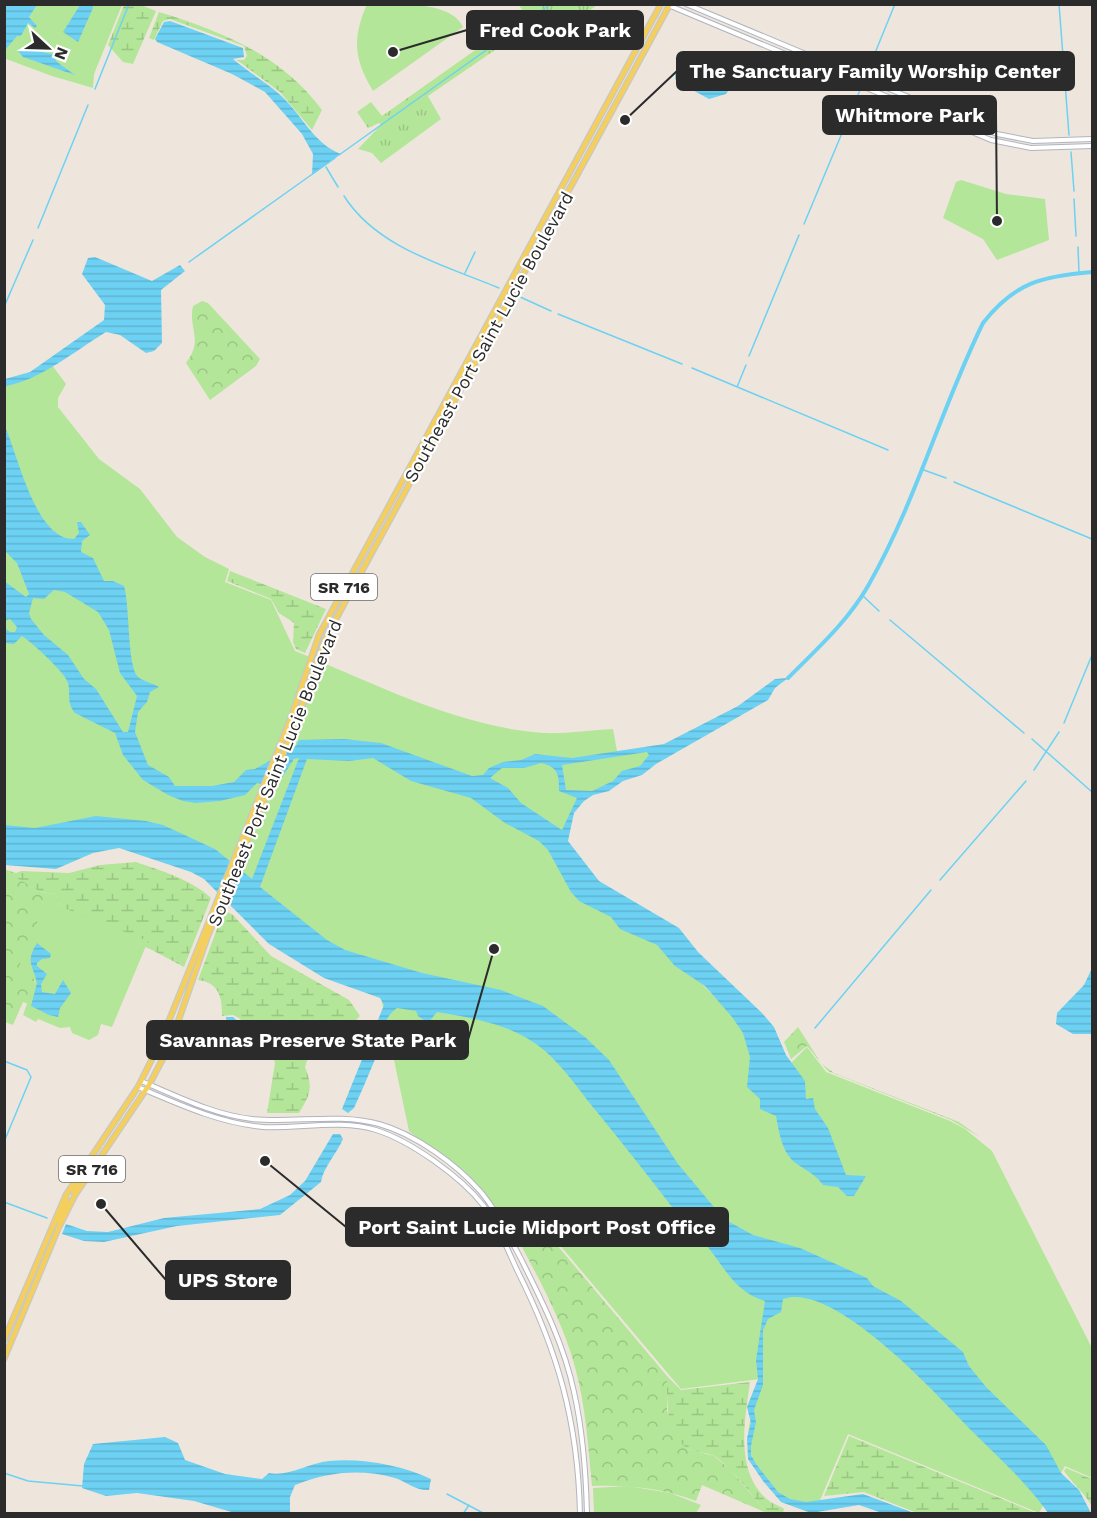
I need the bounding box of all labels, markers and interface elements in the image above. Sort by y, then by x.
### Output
callout: Fred Cook Park [467,11,643,49]
north arrow [18,18,78,78]
text: Fred Cook Park [479,18,631,42]
text: N [50,44,72,62]
callout: The Sanctuary Family Worship Center [677,52,1074,90]
text: The Sanctuary Family Worship Center [689,59,1061,83]
callout: Whitmore Park [823,96,996,134]
text: Whitmore Park [835,103,985,127]
street label: Southeast Port Saint Lucie Boulevard [400,188,578,486]
road number: SR 716 [311,574,377,600]
street label: Southeast Port Saint Lucie Boulevard [203,616,346,929]
callout: Savannas Preserve State Park [147,1021,468,1059]
text: Savannas Preserve State Park [160,1028,457,1052]
road number: SR 716 [59,1156,125,1182]
callout: Port Saint Lucie Midport Post Office [346,1208,728,1246]
text: Port Saint Lucie Midport Post Office [358,1215,716,1239]
callout: UPS Store [166,1261,290,1299]
text: UPS Store [178,1268,278,1292]

